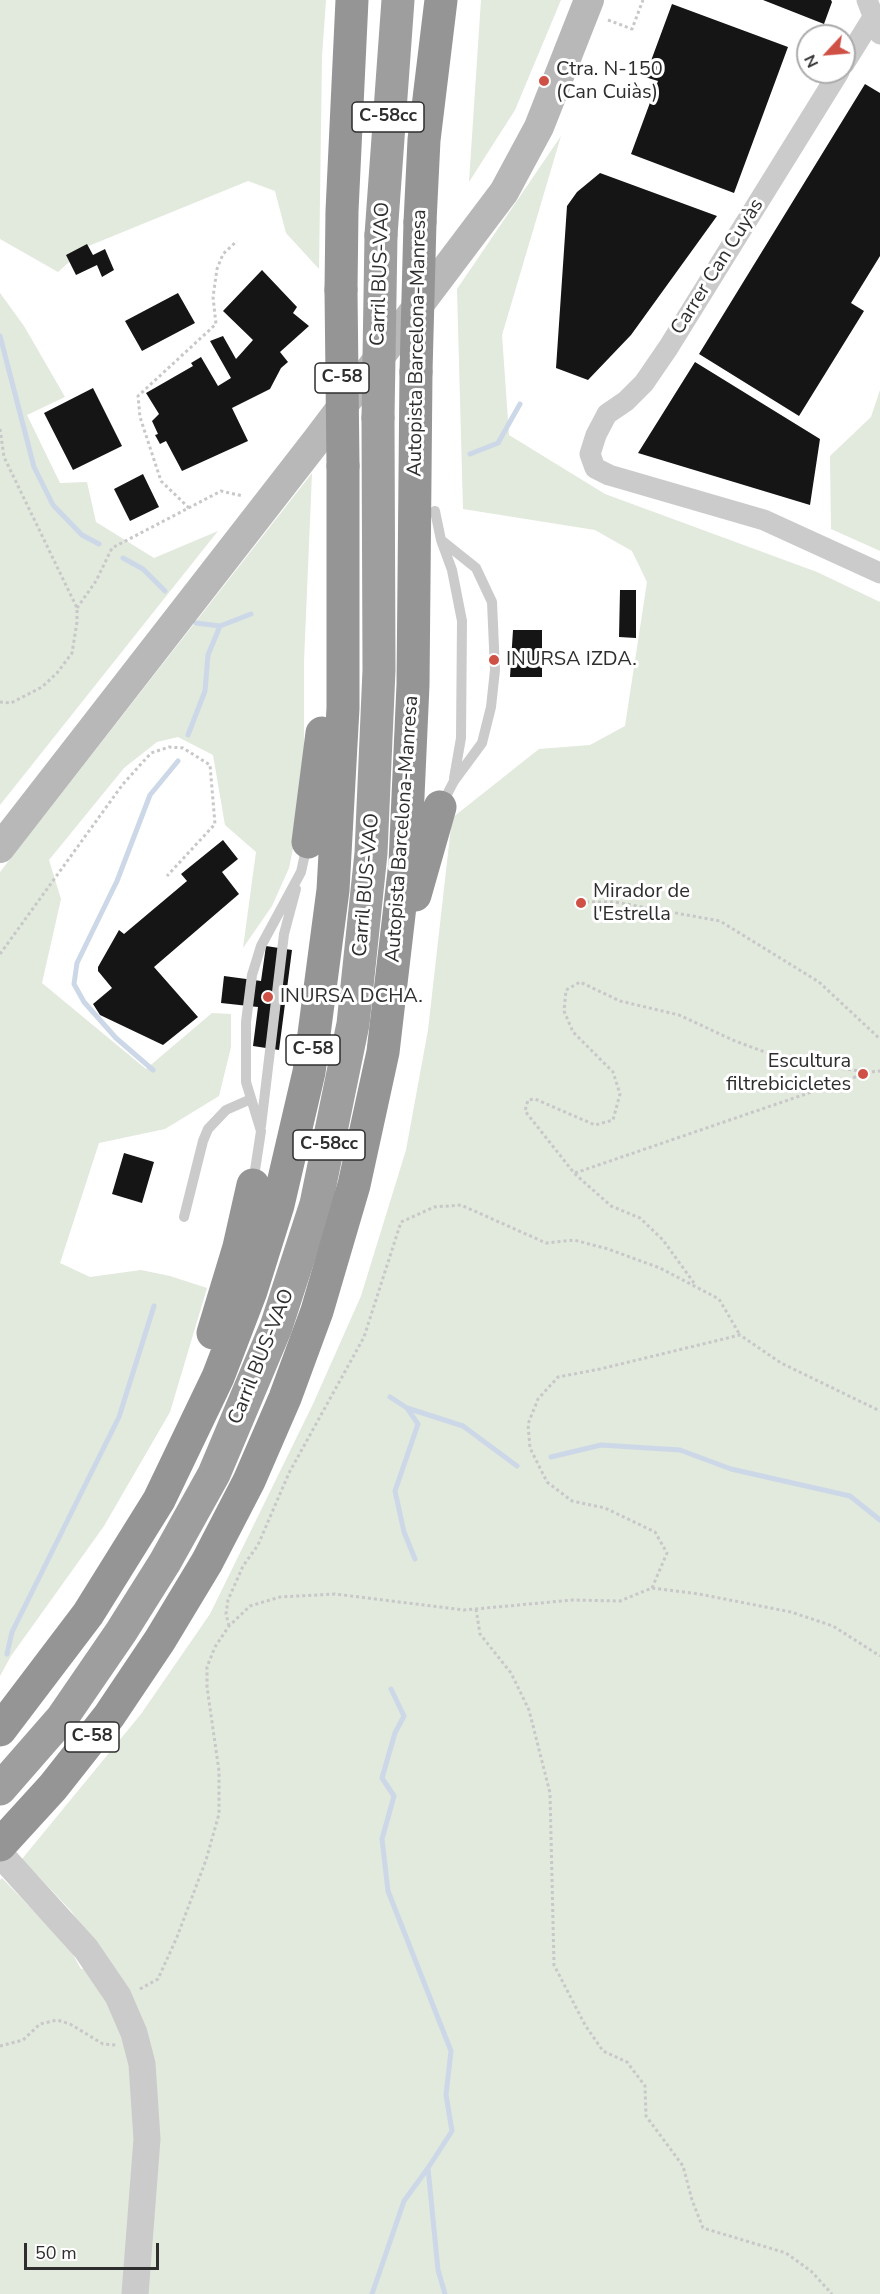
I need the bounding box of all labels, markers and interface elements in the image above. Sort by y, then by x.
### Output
north arrow [796,24,856,84]
text: N [799,51,824,71]
place label: Ctra. N-150 (Can Cuiàs) [556,58,663,105]
marker: Ctra. N-150 (Can Cuiàs) [537,74,551,88]
road number: C-58cc [352,102,424,132]
street label: Carrer Can Cuyàs [667,195,769,339]
street label: Carril BUS-VAO [366,202,396,346]
street label: Autopista Barcelona-Manresa [404,209,432,477]
road number: C-58 [315,363,369,393]
place label: INURSA IZDA. [506,648,637,672]
marker: INURSA IZDA. [487,653,501,667]
street label: Autopista Barcelona-Manresa [382,695,424,963]
street label: Carril BUS-VAO [349,812,385,958]
place label: Mirador de l'Estrella [593,880,690,927]
marker: Mirador de l'Estrella [574,896,588,910]
place label: INURSA DCHA. [280,985,423,1009]
marker: INURSA DCHA. [261,990,275,1004]
road number: C-58 [286,1035,340,1065]
place label: Escultura filtrebicicletes [726,1050,851,1097]
marker: Escultura filtrebicicletes [856,1067,870,1081]
road number: C-58cc [293,1130,365,1160]
street label: Carril BUS-VAO [224,1286,300,1428]
road number: C-58 [65,1722,119,1752]
scale bar [27,2231,162,2269]
text: 50 m [35,2241,77,2265]

